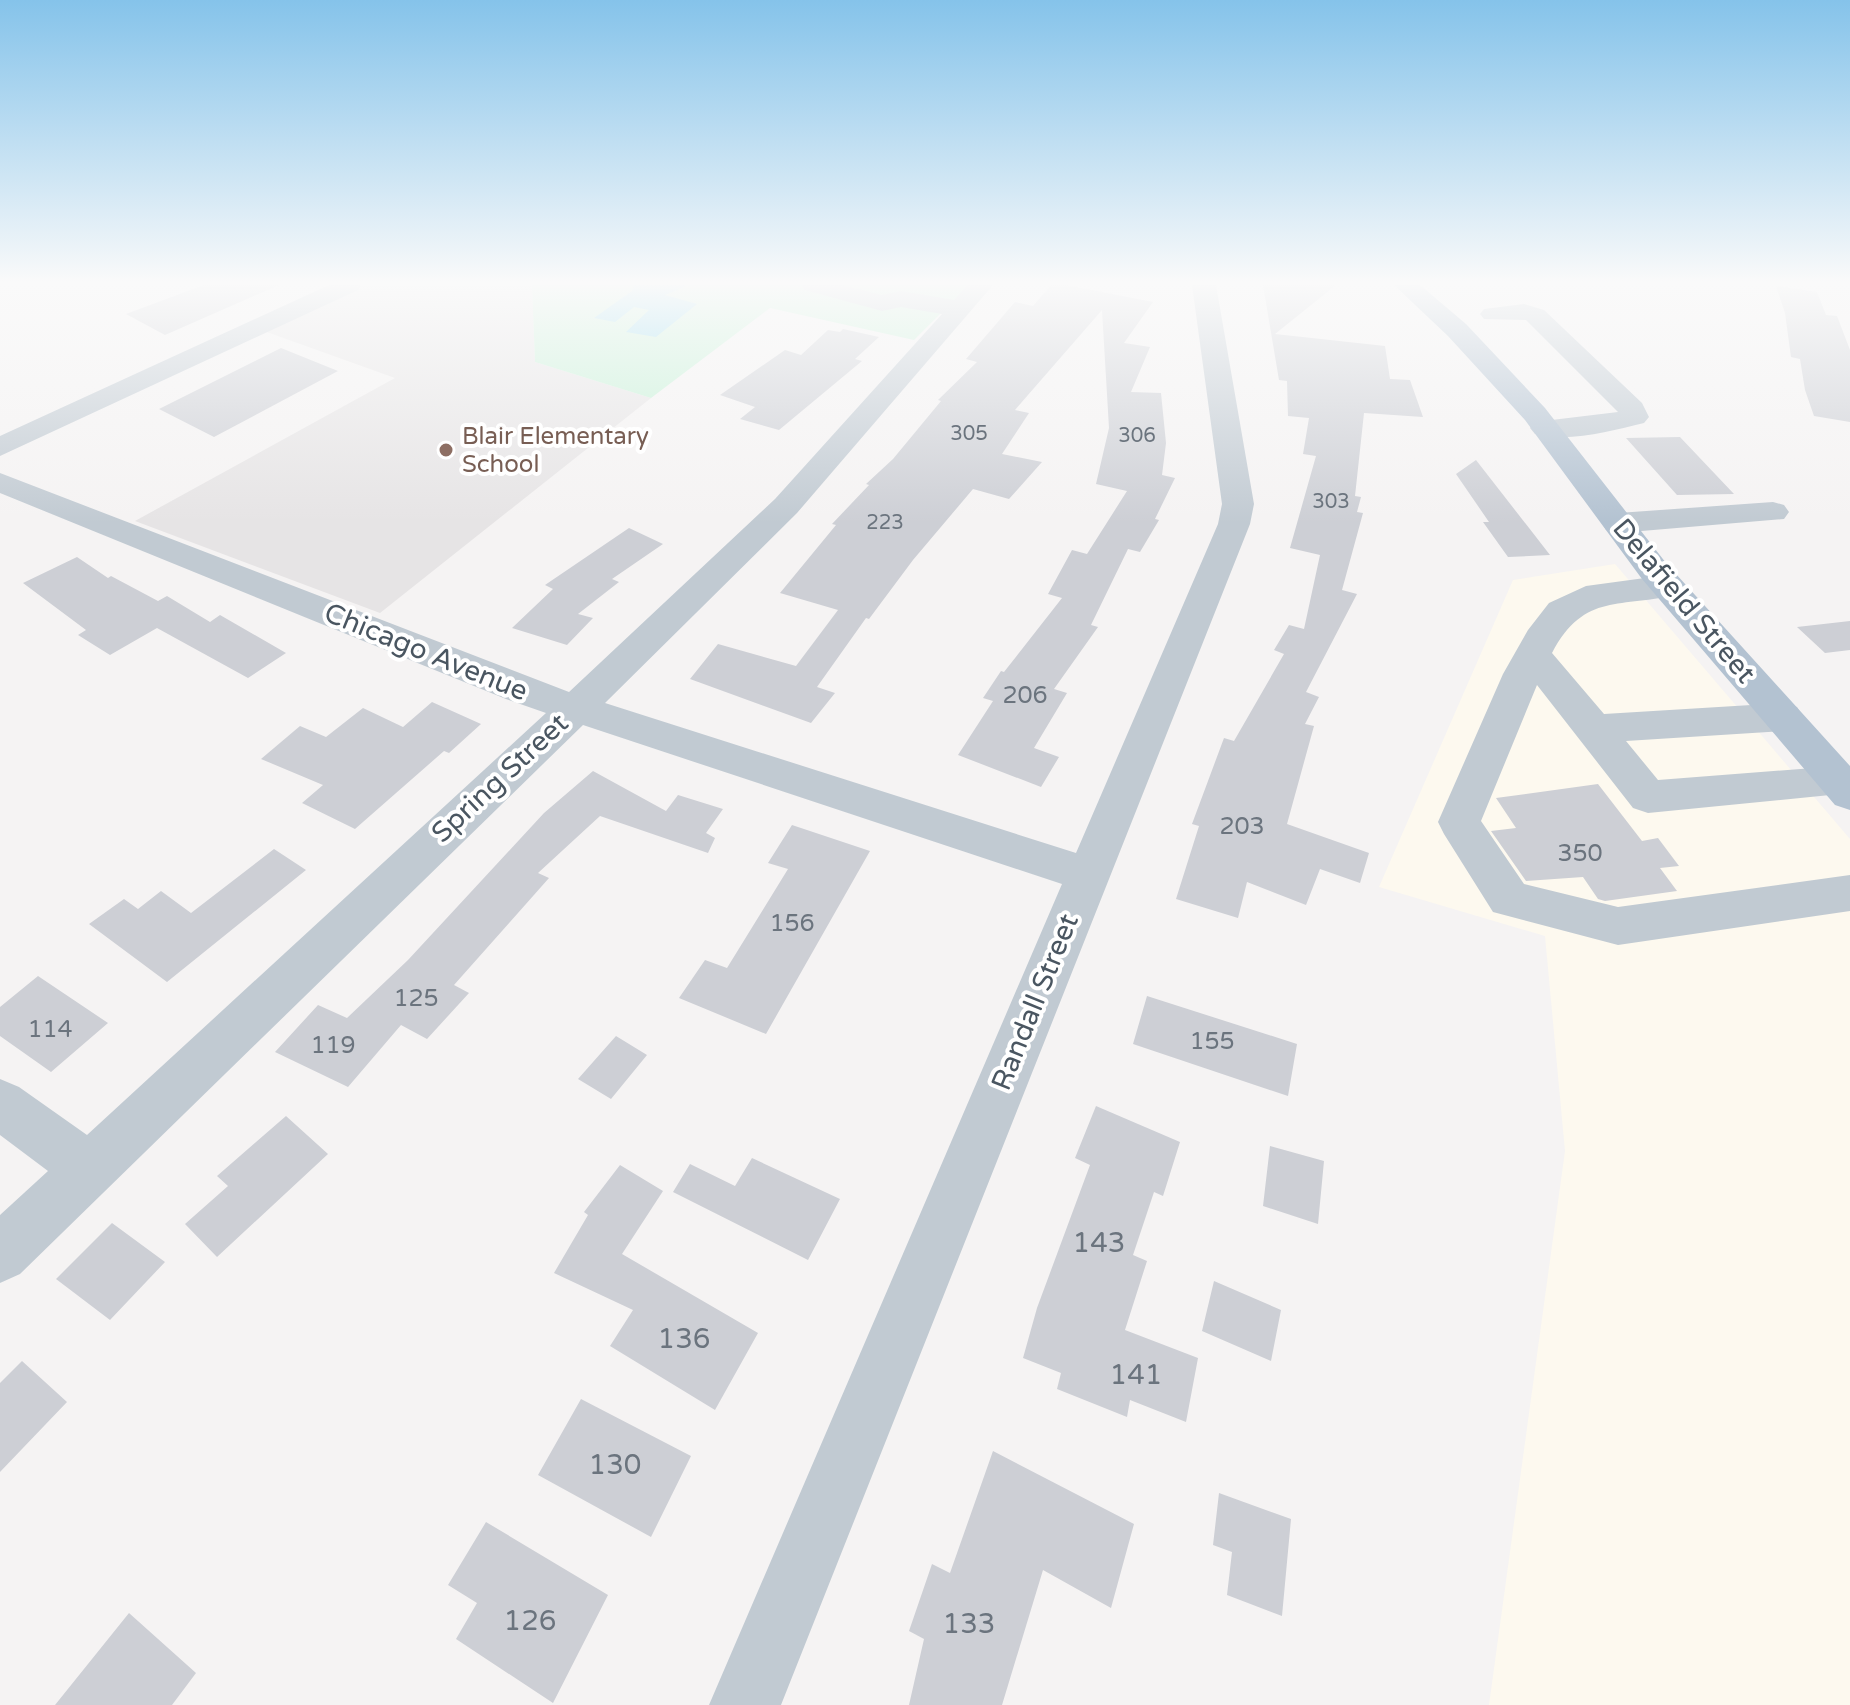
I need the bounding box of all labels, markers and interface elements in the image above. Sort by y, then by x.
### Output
place label: Blair Elementary School [462,422,649,479]
house number: 305 [950,422,988,446]
house number: 306 [1118,424,1156,448]
marker: Blair Elementary School [437,441,455,459]
house number: 303 [1312,490,1350,514]
house number: 223 [866,511,904,535]
street label: Delafield Street [1605,512,1763,690]
street label: Chicago Avenue [319,596,533,708]
house number: 206 [1002,681,1048,710]
street label: Spring Street [425,706,576,850]
house number: 203 [1219,812,1265,841]
house number: 350 [1557,839,1603,868]
street label: Randall Street [984,908,1086,1095]
house number: 156 [769,909,815,938]
house number: 125 [393,984,439,1013]
house number: 114 [27,1015,73,1044]
house number: 155 [1189,1027,1235,1056]
house number: 119 [310,1031,356,1060]
house number: 143 [1073,1226,1125,1260]
house number: 136 [658,1322,710,1356]
house number: 141 [1110,1358,1162,1392]
house number: 130 [589,1448,641,1482]
house number: 126 [504,1604,556,1638]
house number: 133 [943,1607,995,1641]

